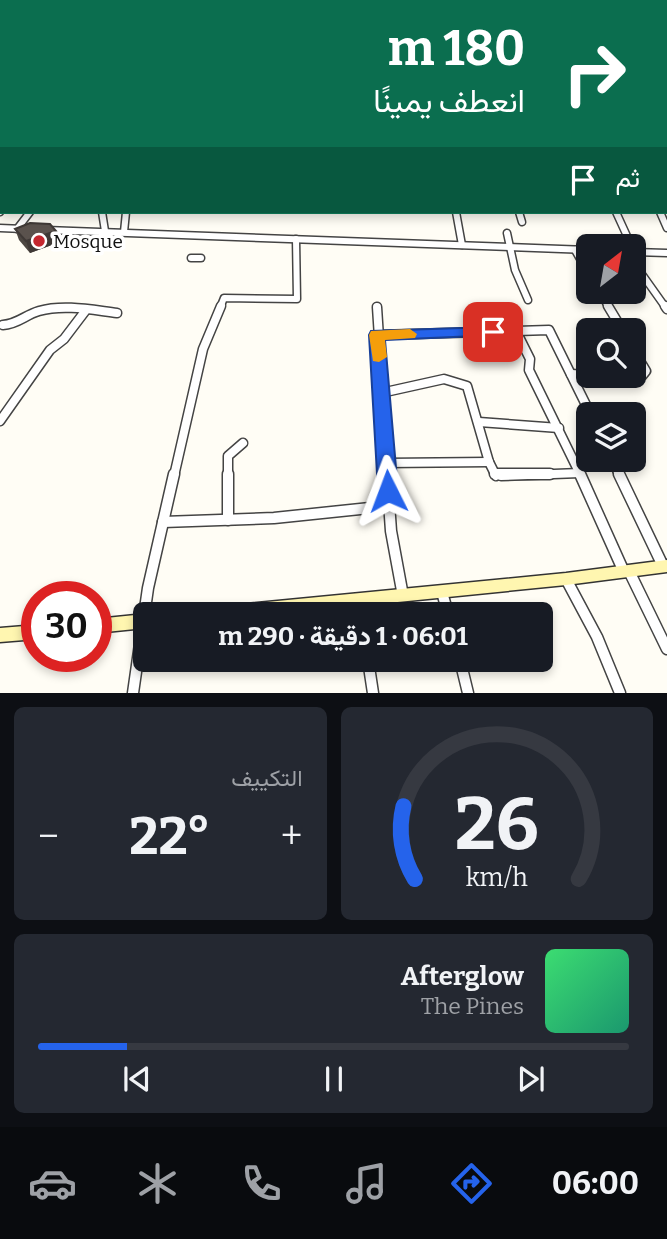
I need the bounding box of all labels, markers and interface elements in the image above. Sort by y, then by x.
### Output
text: 180 m [388,19,525,78]
icon: right [549,28,640,119]
text: انعطف يمينًا [373,82,525,120]
icon: arrive [564,161,602,199]
text: ثم [616,163,640,194]
place label: Mosque [53,230,123,253]
marker: Mosque [31,233,47,249]
north arrow [576,234,646,304]
map controls [576,234,646,472]
pin [463,302,523,362]
icon: arrive [474,313,512,351]
button: search [576,318,646,388]
button: layers [576,402,646,472]
position arrow [351,454,425,528]
speed limit sign: 30 [21,581,112,672]
text: 06:01 · 1 دقيقة · 290 m [218,621,468,652]
text: التكييف [231,764,303,792]
text: 26 [455,782,539,869]
text: 22° [129,805,211,868]
text: − [38,813,59,859]
text: + [281,813,302,859]
text: km/h [466,863,528,893]
text: Afterglow [401,961,524,992]
text: The Pines [421,992,524,1020]
icon: previous [118,1060,156,1098]
icon: pause [315,1060,353,1098]
icon: next [512,1060,550,1098]
icon: car [28,1159,77,1208]
icon: climate [133,1159,182,1208]
icon: phone [237,1159,286,1208]
icon: music [342,1159,391,1208]
icon: directions [447,1159,496,1208]
text: 06:00 [552,1164,639,1202]

